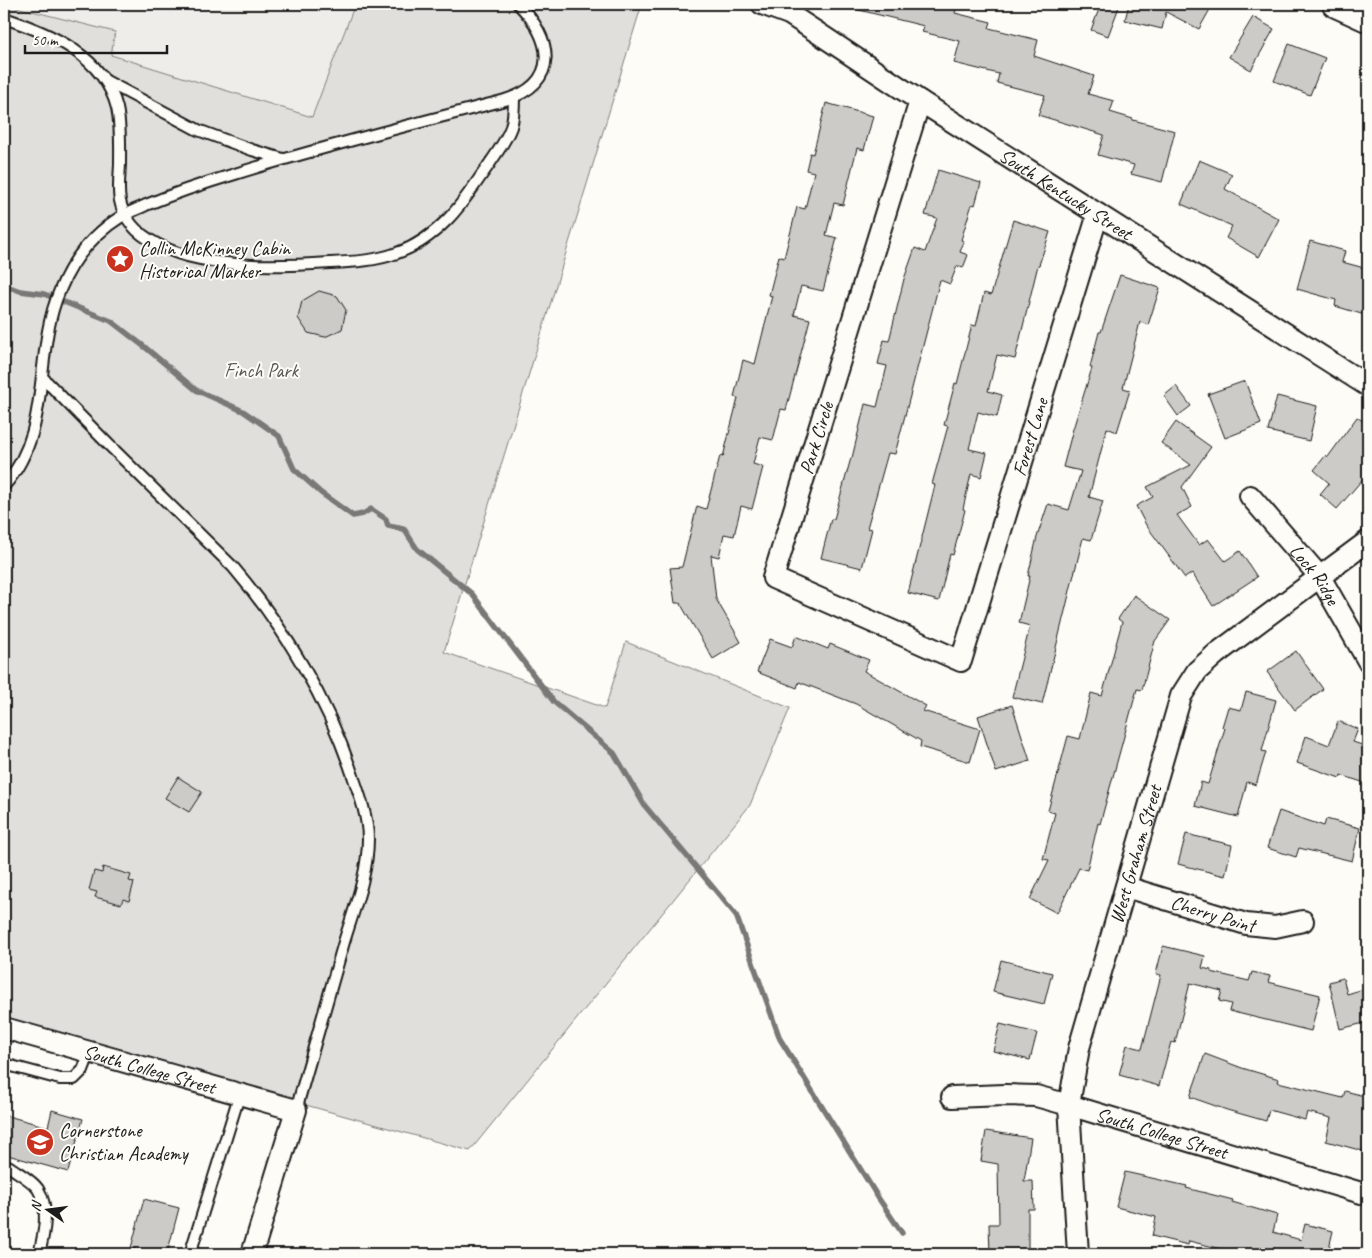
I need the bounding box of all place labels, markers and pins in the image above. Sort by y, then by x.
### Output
place label: Collin McKinney Cabin Historical Marker [139,236,291,284]
place icon: Collin McKinney Cabin Historical Marker [105,244,135,274]
place label: Cornerstone Christian Academy [59,1118,190,1166]
school or university icon: Cornerstone Christian Academy [25,1127,55,1157]

